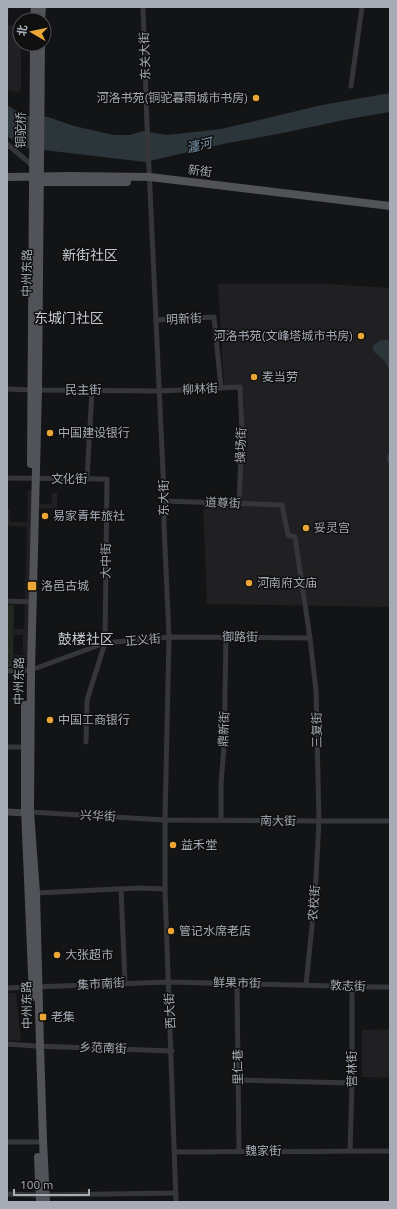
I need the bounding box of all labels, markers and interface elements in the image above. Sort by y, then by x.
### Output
north arrow [12,12,52,52]
text: 北 [15,24,29,37]
street label: 东关大街 [137,32,152,80]
place label: 河洛书苑(铜驼暮雨城市书房) [96,91,248,105]
marker: 河洛书苑(铜驼暮雨城市书房) [251,93,261,103]
street label: 铜驼桥 [14,112,27,148]
water label: 瀍河 [185,135,216,155]
street label: 新街 [187,163,213,178]
district label: 新街社区 [62,247,118,263]
street label: 中州东路 [20,249,33,297]
district label: 东城门社区 [34,310,104,326]
street label: 明新街 [166,311,202,326]
place label: 河洛书苑(文峰塔城市书房) [213,329,353,343]
marker: 河洛书苑(文峰塔城市书房) [356,331,366,341]
place label: 麦当劳 [262,370,298,383]
marker: 麦当劳 [249,372,259,382]
street label: 柳林街 [182,381,218,396]
street label: 民主街 [65,383,101,396]
place label: 中国建设银行 [58,426,130,439]
street label: 操场街 [233,427,248,463]
marker: 中国建设银行 [45,428,55,438]
street label: 文化街 [51,472,87,485]
street label: 东大街 [157,480,170,516]
street label: 道尊街 [205,495,241,510]
place label: 易家青年旅社 [53,509,125,522]
marker: 易家青年旅社 [40,511,50,521]
place label: 妥灵宫 [314,521,350,534]
marker: 妥灵宫 [301,523,311,533]
street label: 大中街 [99,543,112,579]
place label: 河南府文庙 [257,576,317,589]
marker: 河南府文庙 [244,578,254,588]
place label: 洛邑古城 [41,579,89,592]
marker: 洛邑古城 [26,580,38,592]
street label: 御路街 [222,630,258,643]
district label: 鼓楼社区 [58,631,114,647]
street label: 正义街 [124,631,161,648]
street label: 中州东路 [12,657,25,705]
street label: 鼎新街 [216,711,231,747]
street label: 三复街 [310,712,323,748]
place label: 中国工商银行 [58,713,130,726]
marker: 中国工商银行 [45,715,55,725]
street label: 兴华街 [80,808,116,823]
street label: 南大街 [260,814,296,827]
place label: 益禾堂 [181,838,217,851]
marker: 益禾堂 [168,840,178,850]
street label: 农校街 [305,884,322,921]
place label: 管记水席老店 [179,924,251,937]
marker: 管记水席老店 [166,926,176,936]
place label: 大张超市 [65,948,113,961]
marker: 大张超市 [52,950,62,960]
street label: 集市南街 [77,976,125,991]
street label: 鲜果市街 [213,976,261,989]
street label: 敦志街 [330,978,366,993]
street label: 中州东路 [20,981,33,1029]
street label: 西大街 [162,993,177,1029]
place label: 老集 [51,1010,75,1023]
marker: 老集 [38,1012,48,1022]
street label: 乡范南街 [79,1040,127,1055]
street label: 里仁巷 [231,1049,244,1085]
street label: 营林街 [345,1051,358,1087]
street label: 魏家街 [245,1144,281,1157]
scale bar [14,1171,89,1197]
text: 100 m [20,1178,53,1191]

